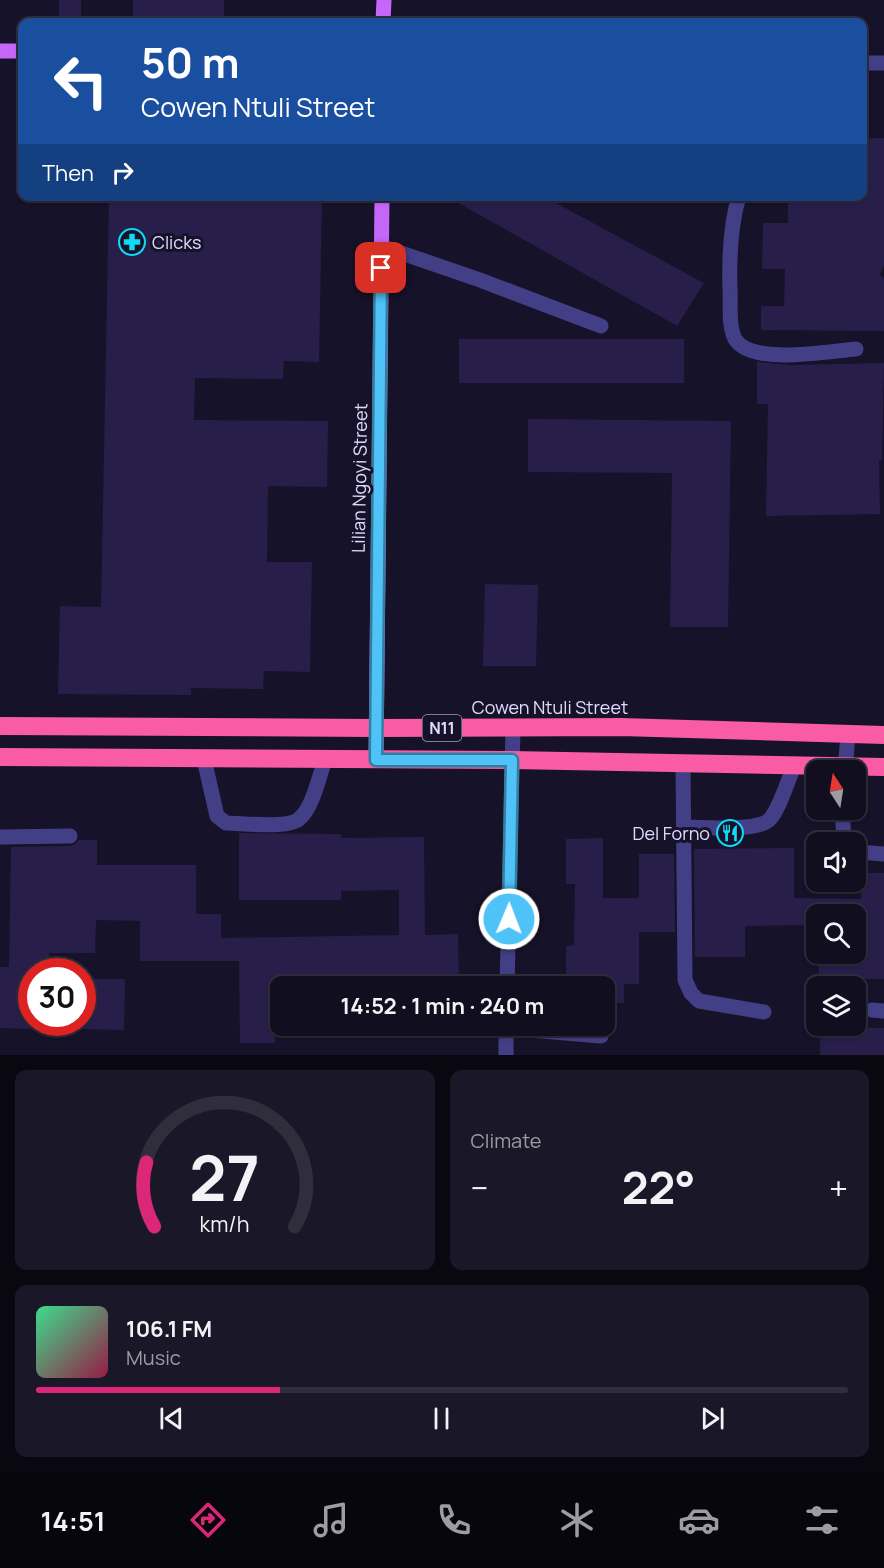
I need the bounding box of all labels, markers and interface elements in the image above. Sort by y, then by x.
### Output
text: 50 m [141,33,239,91]
icon: left [42,42,120,120]
text: Cowen Ntuli Street [141,88,375,125]
icon: right [106,156,139,189]
text: Then [42,158,94,188]
pharmacy icon: Clicks [117,227,147,257]
place label: Clicks [152,230,201,254]
pin [355,242,406,293]
icon: arrive [364,251,397,284]
street label: Lilian Ngoyi Street [346,403,372,553]
street label: Cowen Ntuli Street [472,695,628,719]
road number: N11 [422,715,462,741]
north arrow [806,760,866,820]
map controls [806,760,866,1036]
restaurant icon: Del Forno [715,818,745,848]
place label: Del Forno [632,821,710,845]
button: sound [806,832,866,892]
position arrow [477,887,541,951]
button: search [806,904,866,964]
speed limit sign: 30 [18,958,96,1036]
button: layers [806,976,866,1036]
text: 14:52 · 1 min · 240 m [341,991,544,1021]
text: Climate [471,1127,542,1154]
text: 27 [190,1134,260,1220]
text: 22° [622,1156,696,1218]
text: − [471,1165,488,1210]
text: + [829,1165,848,1210]
text: km/h [200,1209,250,1238]
text: 106.1 FM [126,1314,212,1344]
text: Music [126,1344,181,1371]
icon: previous [155,1402,188,1435]
icon: pause [425,1402,458,1435]
icon: next [696,1402,729,1435]
icon: directions [187,1499,229,1541]
icon: music [310,1499,352,1541]
icon: phone [433,1499,475,1541]
icon: climate [556,1499,598,1541]
icon: car [678,1499,720,1541]
icon: filters [801,1499,843,1541]
text: 14:51 [40,1502,106,1539]

